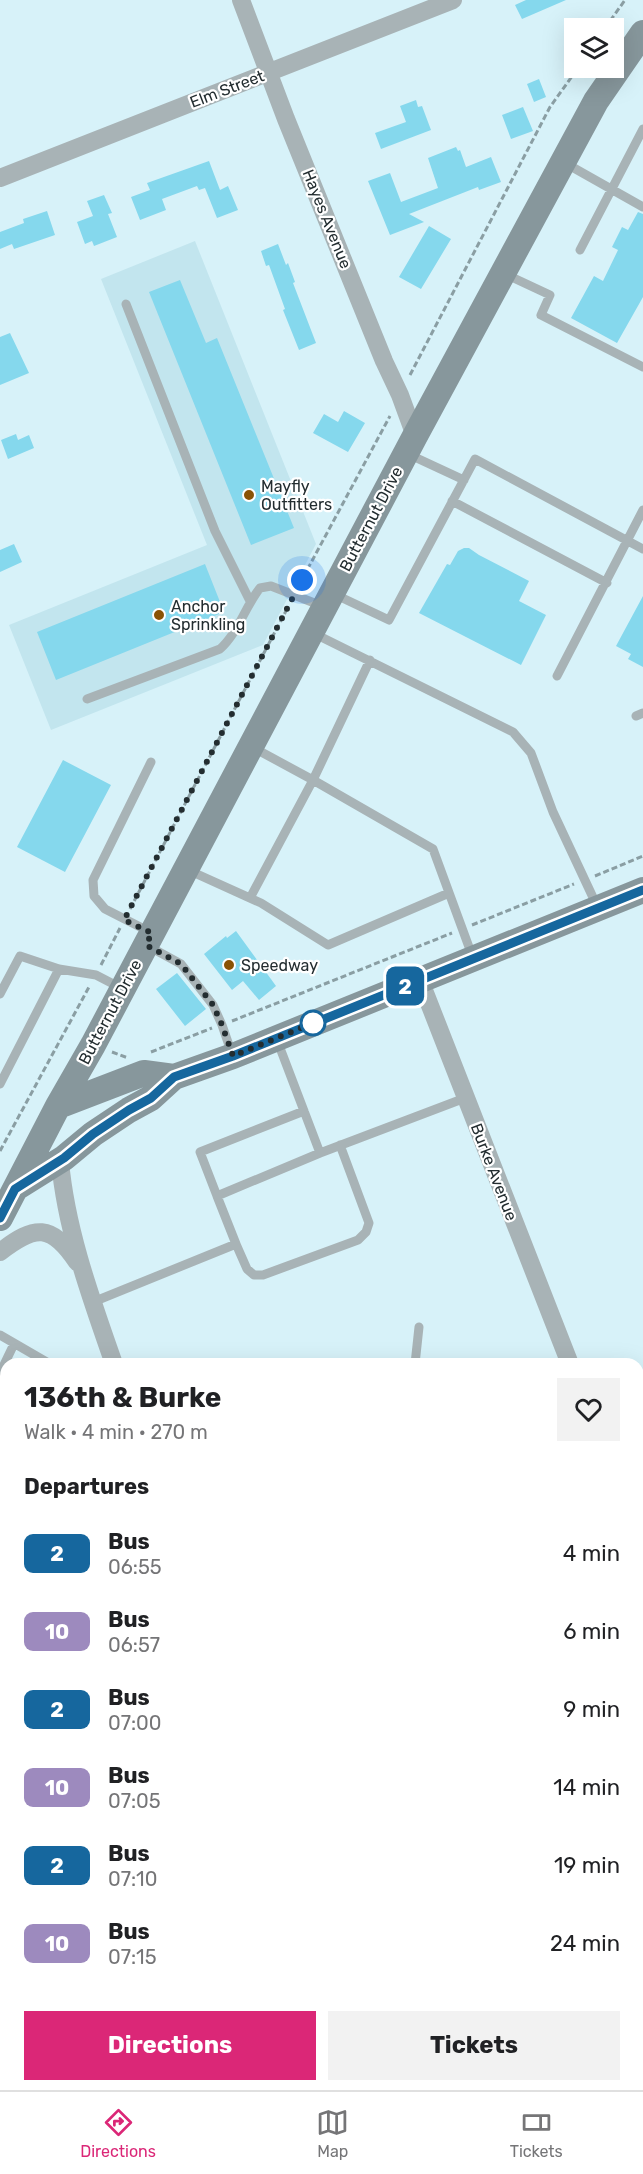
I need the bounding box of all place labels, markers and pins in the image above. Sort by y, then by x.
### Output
place label: Mayfly Outfitters [261,477,332,514]
marker: Mayfly Outfitters [242,488,256,502]
place label: Anchor Sprinkling [171,597,245,634]
marker: Anchor Sprinkling [152,608,166,622]
place label: Speedway [241,956,318,975]
marker: Speedway [222,958,236,972]
unlabelled marker [300,1010,326,1036]

